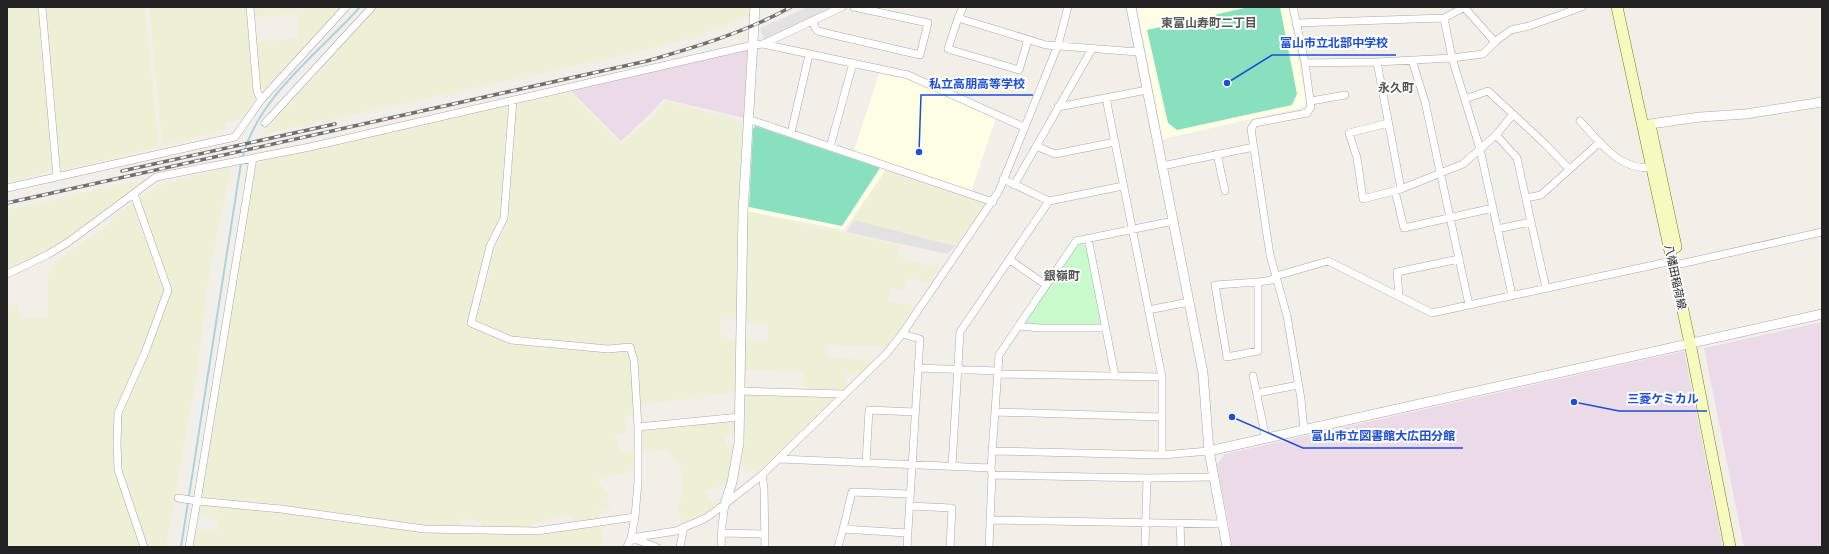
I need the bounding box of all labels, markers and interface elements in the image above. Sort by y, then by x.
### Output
district label: 東富山寿町二丁目 [1161,16,1257,30]
callout: 富山市立北部中学校 [1272,31,1396,55]
text: 富山市立北部中学校 [1280,36,1388,50]
callout: 私立高朋高等学校 [921,71,1033,95]
text: 私立高朋高等学校 [929,77,1025,91]
district label: 永久町 [1378,81,1414,95]
street label: 八幡田稲荷線 [1662,243,1688,311]
district label: 銀嶺町 [1043,269,1080,283]
callout: 三菱ケミカル [1619,387,1707,411]
text: 三菱ケミカル [1627,392,1699,406]
callout: 富山市立図書館大広田分館 [1303,424,1463,448]
text: 富山市立図書館大広田分館 [1311,429,1455,443]

